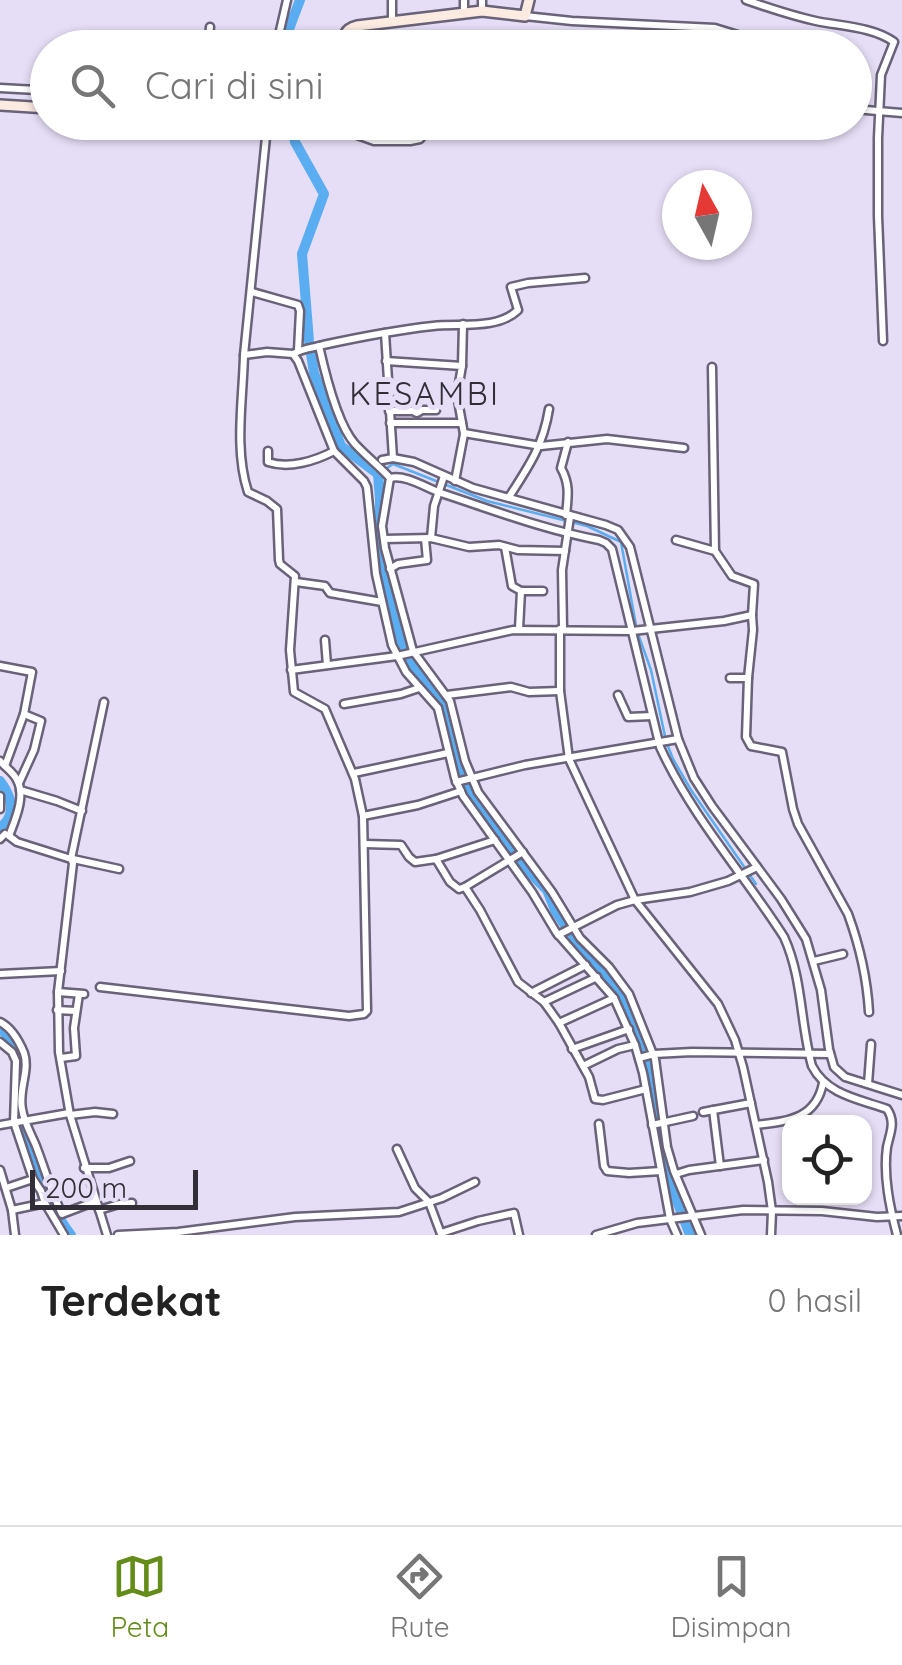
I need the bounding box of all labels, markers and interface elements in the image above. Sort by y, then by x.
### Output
search box [30,30,872,140]
icon: search [65,58,120,113]
text: Cari di sini [145,61,324,109]
north arrow [662,170,752,260]
district label: KESAMBI [349,373,501,413]
map controls [782,1115,872,1205]
button: locate [782,1115,872,1205]
scale bar [30,1165,198,1210]
text: 200 m [45,1170,127,1205]
text: Terdekat [40,1274,222,1327]
text: 0 hasil [767,1280,862,1320]
tab: Peta [110,1549,169,1644]
tab: Rute [390,1549,450,1644]
tab: Disimpan [671,1549,792,1644]

